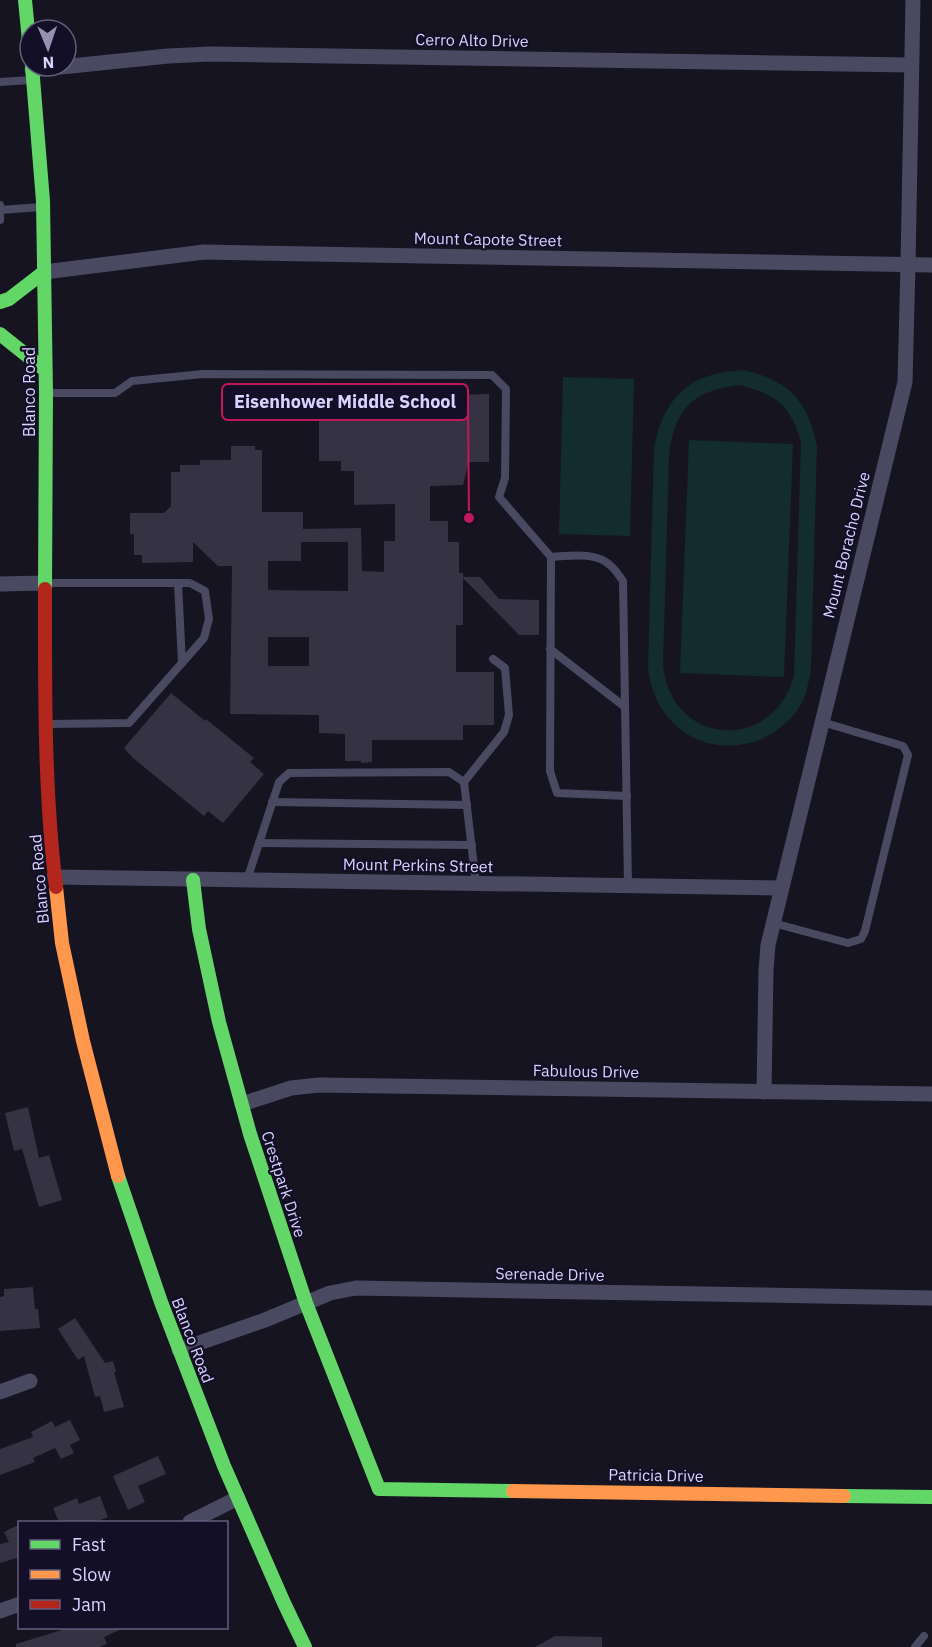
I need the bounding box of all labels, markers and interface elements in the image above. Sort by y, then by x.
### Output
north arrow [18,18,78,78]
street label: Cerro Alto Drive [415,29,529,51]
text: N [42,53,55,73]
street label: Mount Capote Street [414,228,562,250]
street label: Blanco Road [19,347,39,437]
callout: Eisenhower Middle School [222,384,468,420]
text: Eisenhower Middle School [234,390,456,413]
street label: Mount Boracho Drive [818,469,874,620]
street label: Blanco Road [25,833,53,925]
street label: Mount Perkins Street [343,854,493,876]
street label: Fabulous Drive [533,1060,640,1082]
street label: Crestpark Drive [257,1128,311,1240]
street label: Serenade Drive [495,1263,605,1285]
street label: Blanco Road [168,1294,218,1386]
street label: Patricia Drive [608,1464,704,1486]
legend [18,1521,228,1629]
text: Fast [72,1533,106,1556]
text: Slow [72,1563,111,1586]
text: Jam [72,1593,107,1616]

